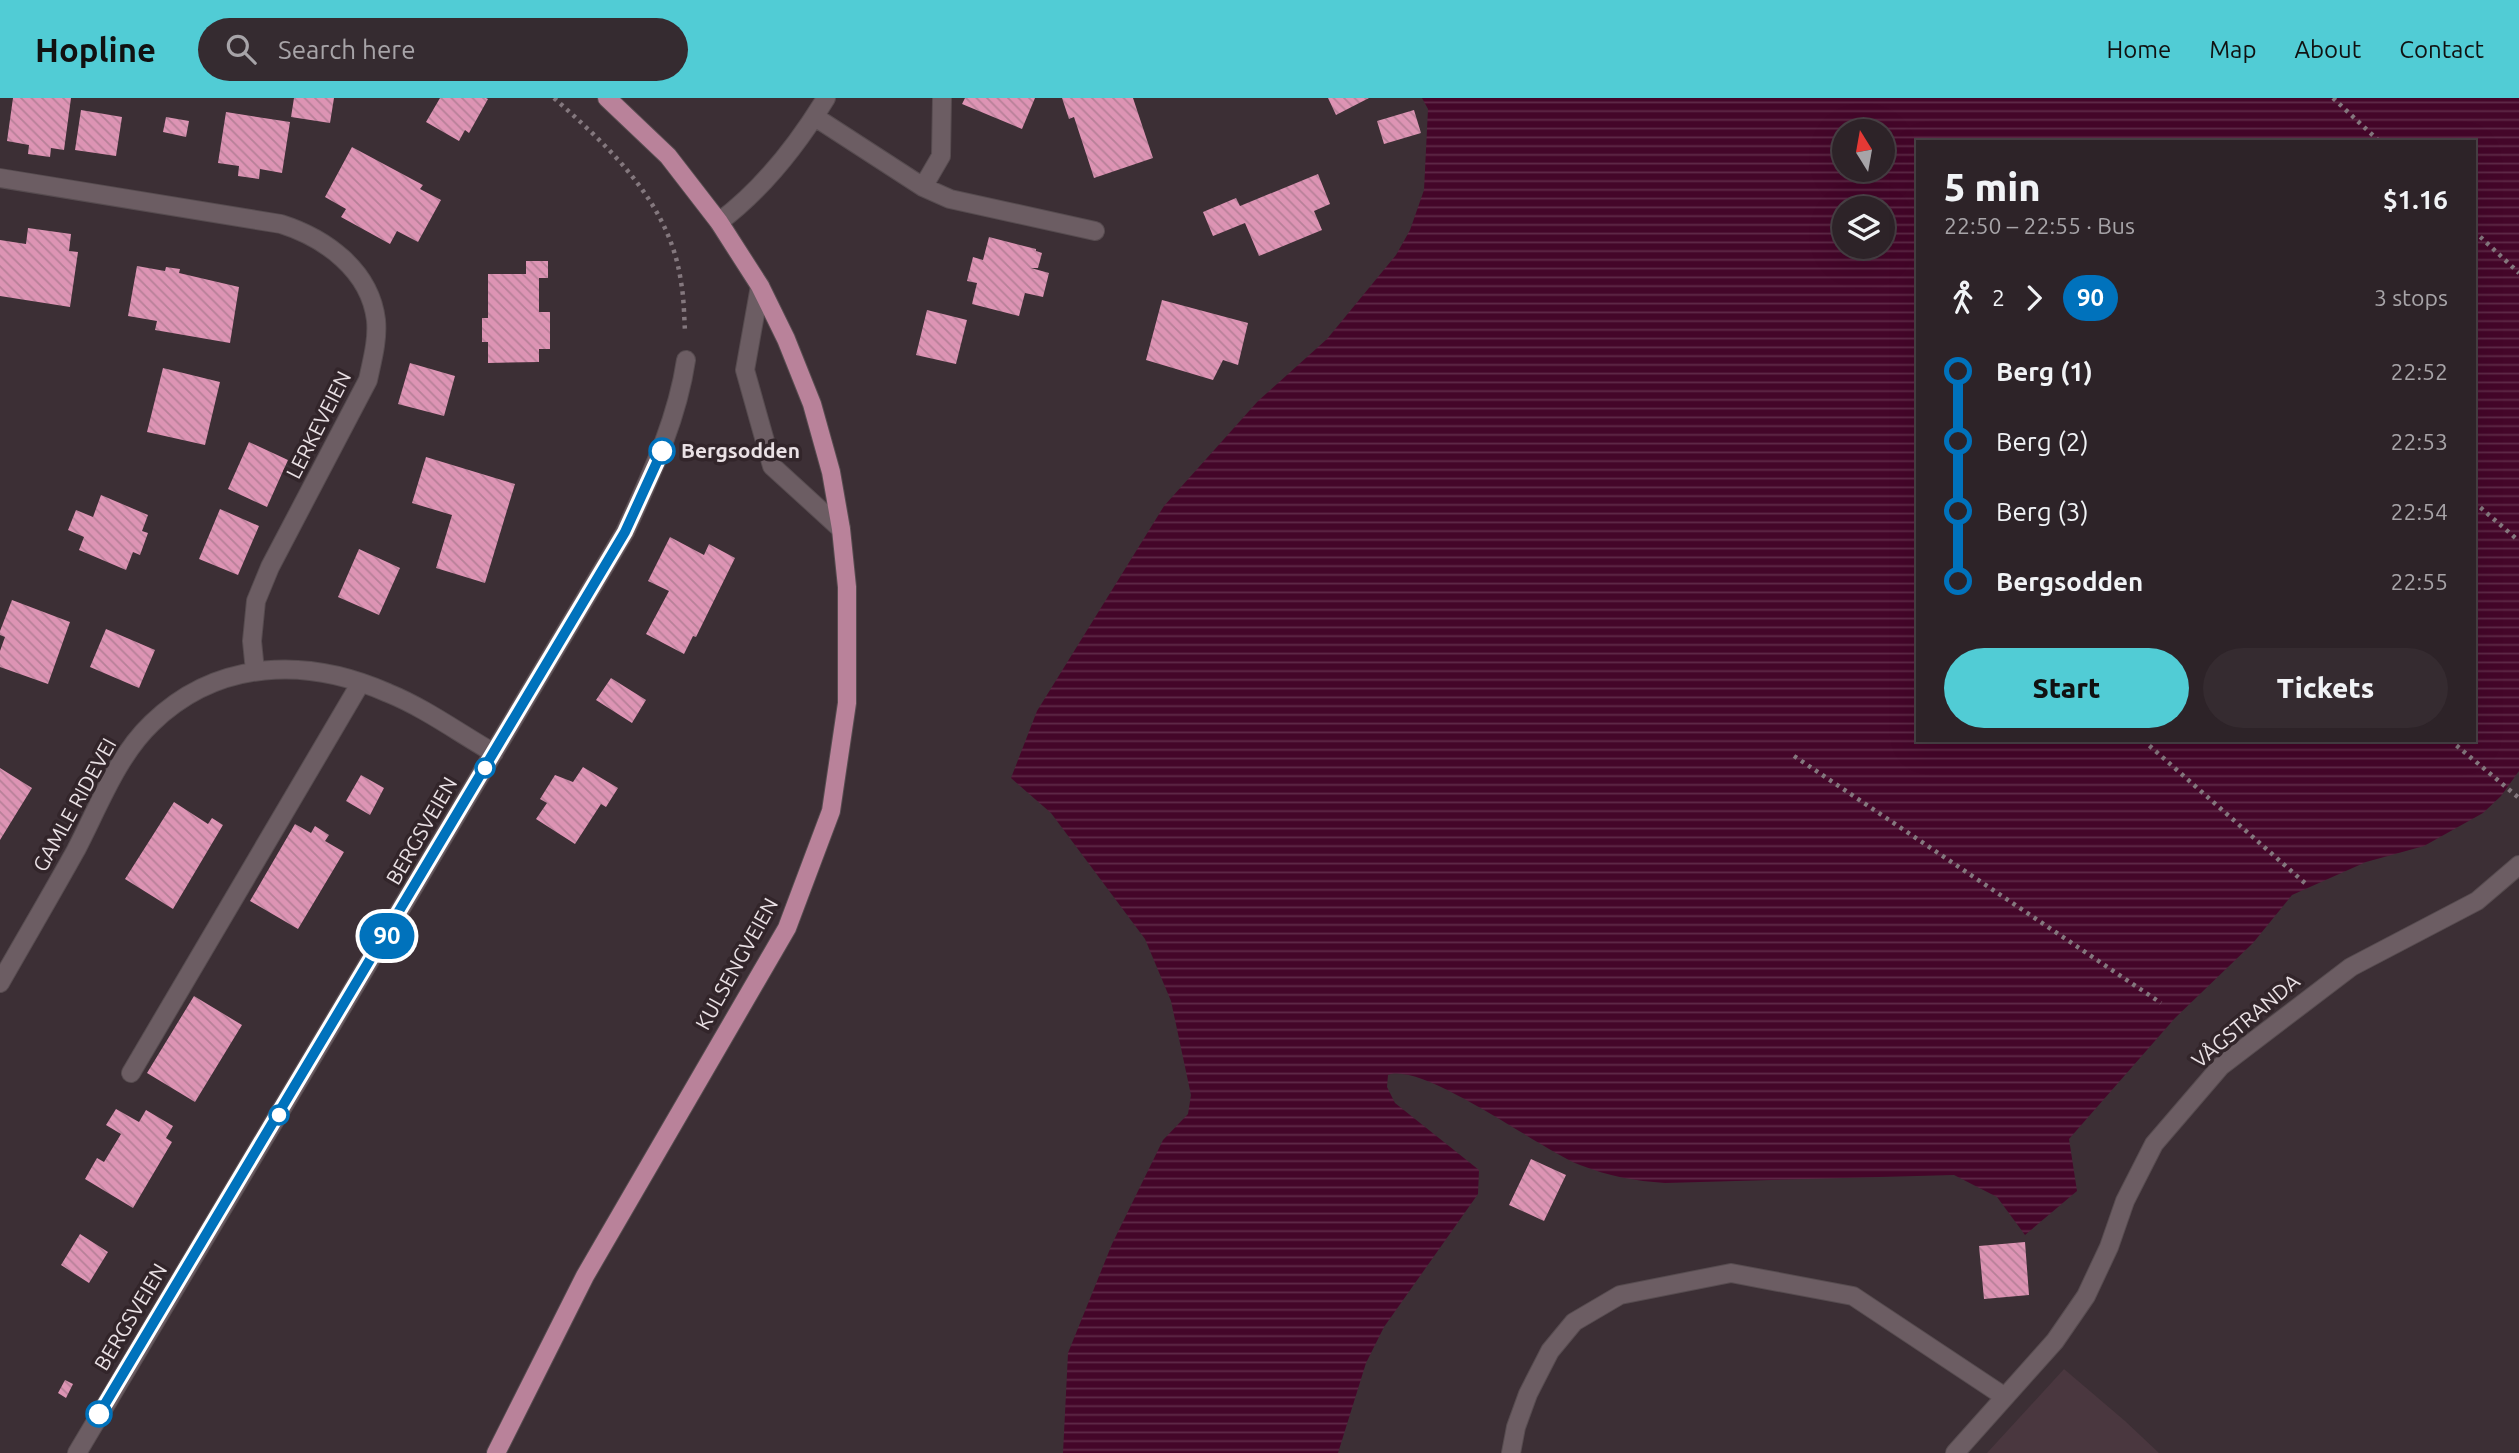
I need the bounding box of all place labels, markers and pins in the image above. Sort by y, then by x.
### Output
marker: Bergsodden [649,438,675,464]
place label: Bergsodden [681,438,800,462]
unlabelled marker [475,758,495,778]
unlabelled marker [269,1105,289,1125]
unlabelled marker [86,1401,112,1427]

